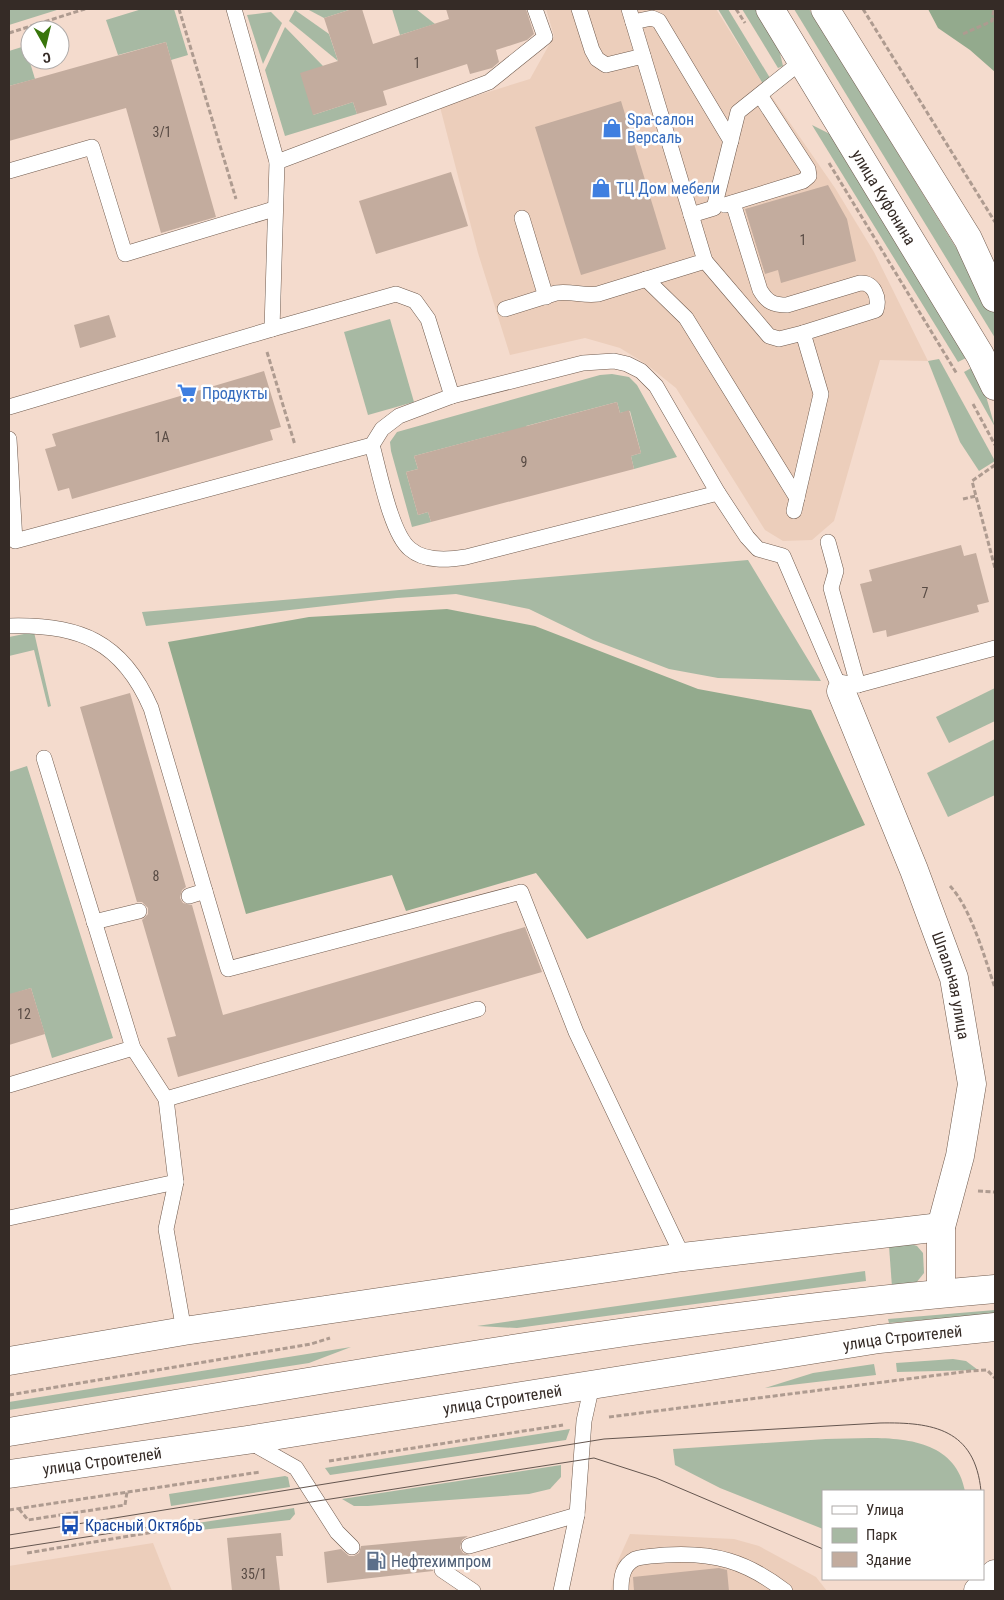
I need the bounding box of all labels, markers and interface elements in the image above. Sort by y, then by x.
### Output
north arrow [20,20,70,70]
text: С [42,49,52,66]
house number: 1 [414,55,420,71]
place label: Spa-салон Версаль [627,110,694,147]
shop icon: Spa-салон Версаль [601,117,623,139]
house number: 3/1 [152,124,172,140]
street label: улица Куфонина [848,146,920,248]
shop icon: ТЦ Дом мебели [590,177,612,199]
place label: ТЦ Дом мебели [616,179,720,198]
house number: 1 [800,232,806,248]
supermarket icon: Продукты [176,382,198,404]
place label: Продукты [202,384,268,403]
house number: 1А [155,429,169,445]
house number: 9 [521,454,527,470]
house number: 7 [922,585,929,601]
house number: 8 [153,868,160,884]
street label: Шпальная улица [928,929,973,1041]
house number: 12 [17,1006,31,1022]
street label: улица Строителей [842,1321,963,1355]
street label: улица Строителей [442,1381,563,1419]
street label: улица Строителей [41,1443,163,1479]
legend [822,1490,984,1580]
text: Улица [866,1501,904,1519]
bus stop icon: Красный Октябрь [59,1514,81,1536]
place label: Красный Октябрь [85,1516,203,1535]
text: Парк [866,1526,897,1544]
fuel station icon: Нефтехимпром [365,1550,387,1572]
text: Здание [866,1551,911,1569]
place label: Нефтехимпром [391,1552,491,1571]
house number: 35/1 [241,1566,267,1582]

